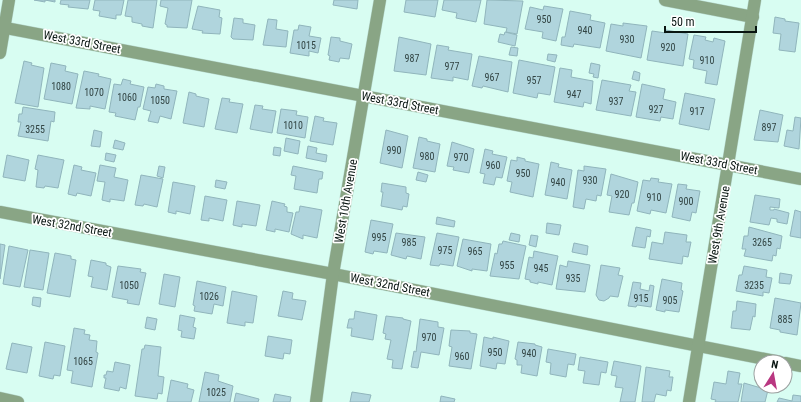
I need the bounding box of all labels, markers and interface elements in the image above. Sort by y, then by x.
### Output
scale bar [665,8,756,34]
house number: 950 [537,14,551,25]
text: 50 m [671,15,695,29]
house number: 940 [578,25,592,36]
street label: West 33rd Street [42,28,122,56]
house number: 930 [620,34,634,45]
house number: 1015 [296,40,316,51]
house number: 920 [661,42,675,53]
house number: 987 [405,53,419,64]
house number: 910 [700,55,714,66]
house number: 977 [445,61,459,72]
house number: 967 [485,72,499,83]
house number: 957 [527,75,541,86]
house number: 1080 [51,81,71,92]
house number: 1070 [84,87,104,98]
street label: West 33rd Street [360,89,440,117]
house number: 947 [567,89,581,100]
house number: 1060 [117,92,137,103]
house number: 1050 [150,95,170,106]
house number: 937 [609,96,623,107]
house number: 927 [649,104,663,115]
house number: 917 [690,106,704,117]
house number: 1010 [283,120,303,131]
house number: 897 [762,122,776,133]
house number: 3255 [25,124,45,135]
house number: 990 [387,145,401,156]
street label: West 33rd Street [679,149,759,177]
house number: 980 [420,151,434,162]
house number: 970 [454,152,468,163]
street label: West 10th Avenue [332,158,360,244]
house number: 960 [486,160,500,171]
house number: 950 [516,168,530,179]
house number: 930 [583,175,597,186]
house number: 940 [551,177,565,188]
street label: West 9th Avenue [705,185,733,265]
house number: 920 [615,189,629,200]
house number: 910 [647,192,661,203]
house number: 900 [679,196,693,207]
street label: West 32nd Street [31,212,113,240]
house number: 995 [372,232,386,243]
house number: 985 [402,237,416,248]
house number: 3265 [752,237,772,248]
house number: 975 [438,245,452,256]
house number: 965 [468,246,482,257]
house number: 955 [500,260,514,271]
house number: 945 [534,263,548,274]
street label: West 32nd Street [349,270,431,300]
house number: 935 [566,273,580,284]
house number: 1050 [119,280,139,291]
house number: 3235 [744,280,764,291]
house number: 1026 [199,291,219,302]
house number: 915 [634,293,648,304]
house number: 905 [663,295,677,306]
house number: 885 [778,314,792,325]
house number: 970 [422,332,436,343]
house number: 950 [488,347,502,358]
house number: 940 [522,348,536,359]
house number: 960 [455,351,469,362]
north arrow [753,354,793,394]
house number: 1065 [73,356,93,367]
text: N [770,358,780,372]
house number: 1025 [206,387,226,398]

